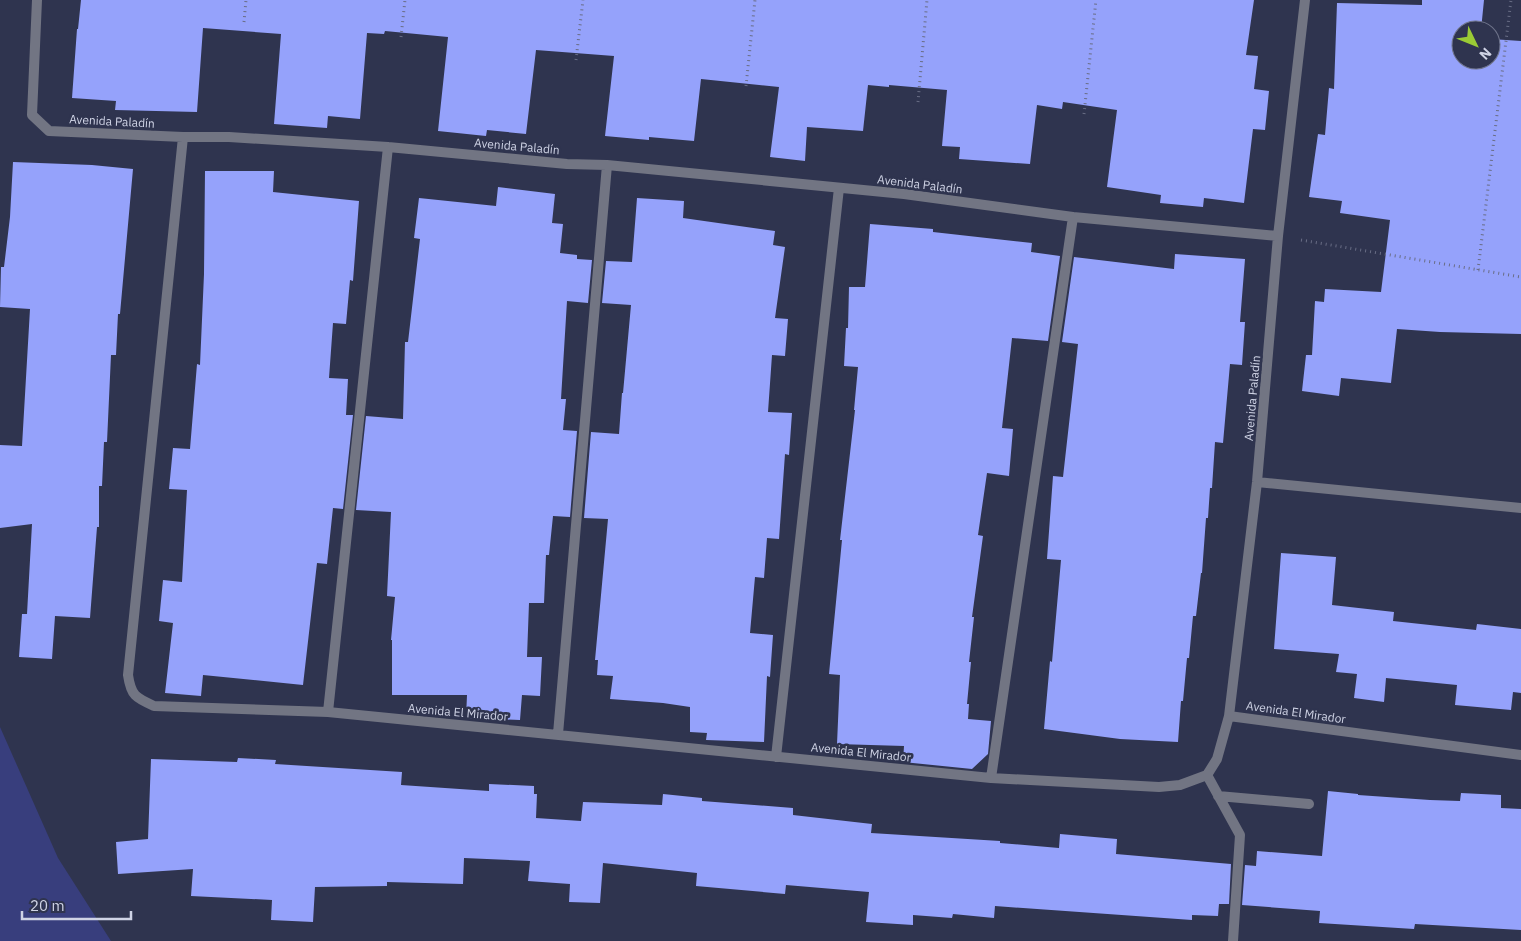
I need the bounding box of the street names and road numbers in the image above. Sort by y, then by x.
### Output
street label: Avenida Paladín [69,111,155,131]
street label: Avenida Paladín [474,135,560,157]
street label: Avenida Paladín [876,171,964,197]
street label: Avenida Paladín [1241,355,1263,441]
street label: Avenida El Mirador [1245,698,1347,727]
street label: Avenida El Mirador [407,700,509,724]
street label: Avenida El Mirador [810,739,912,765]

